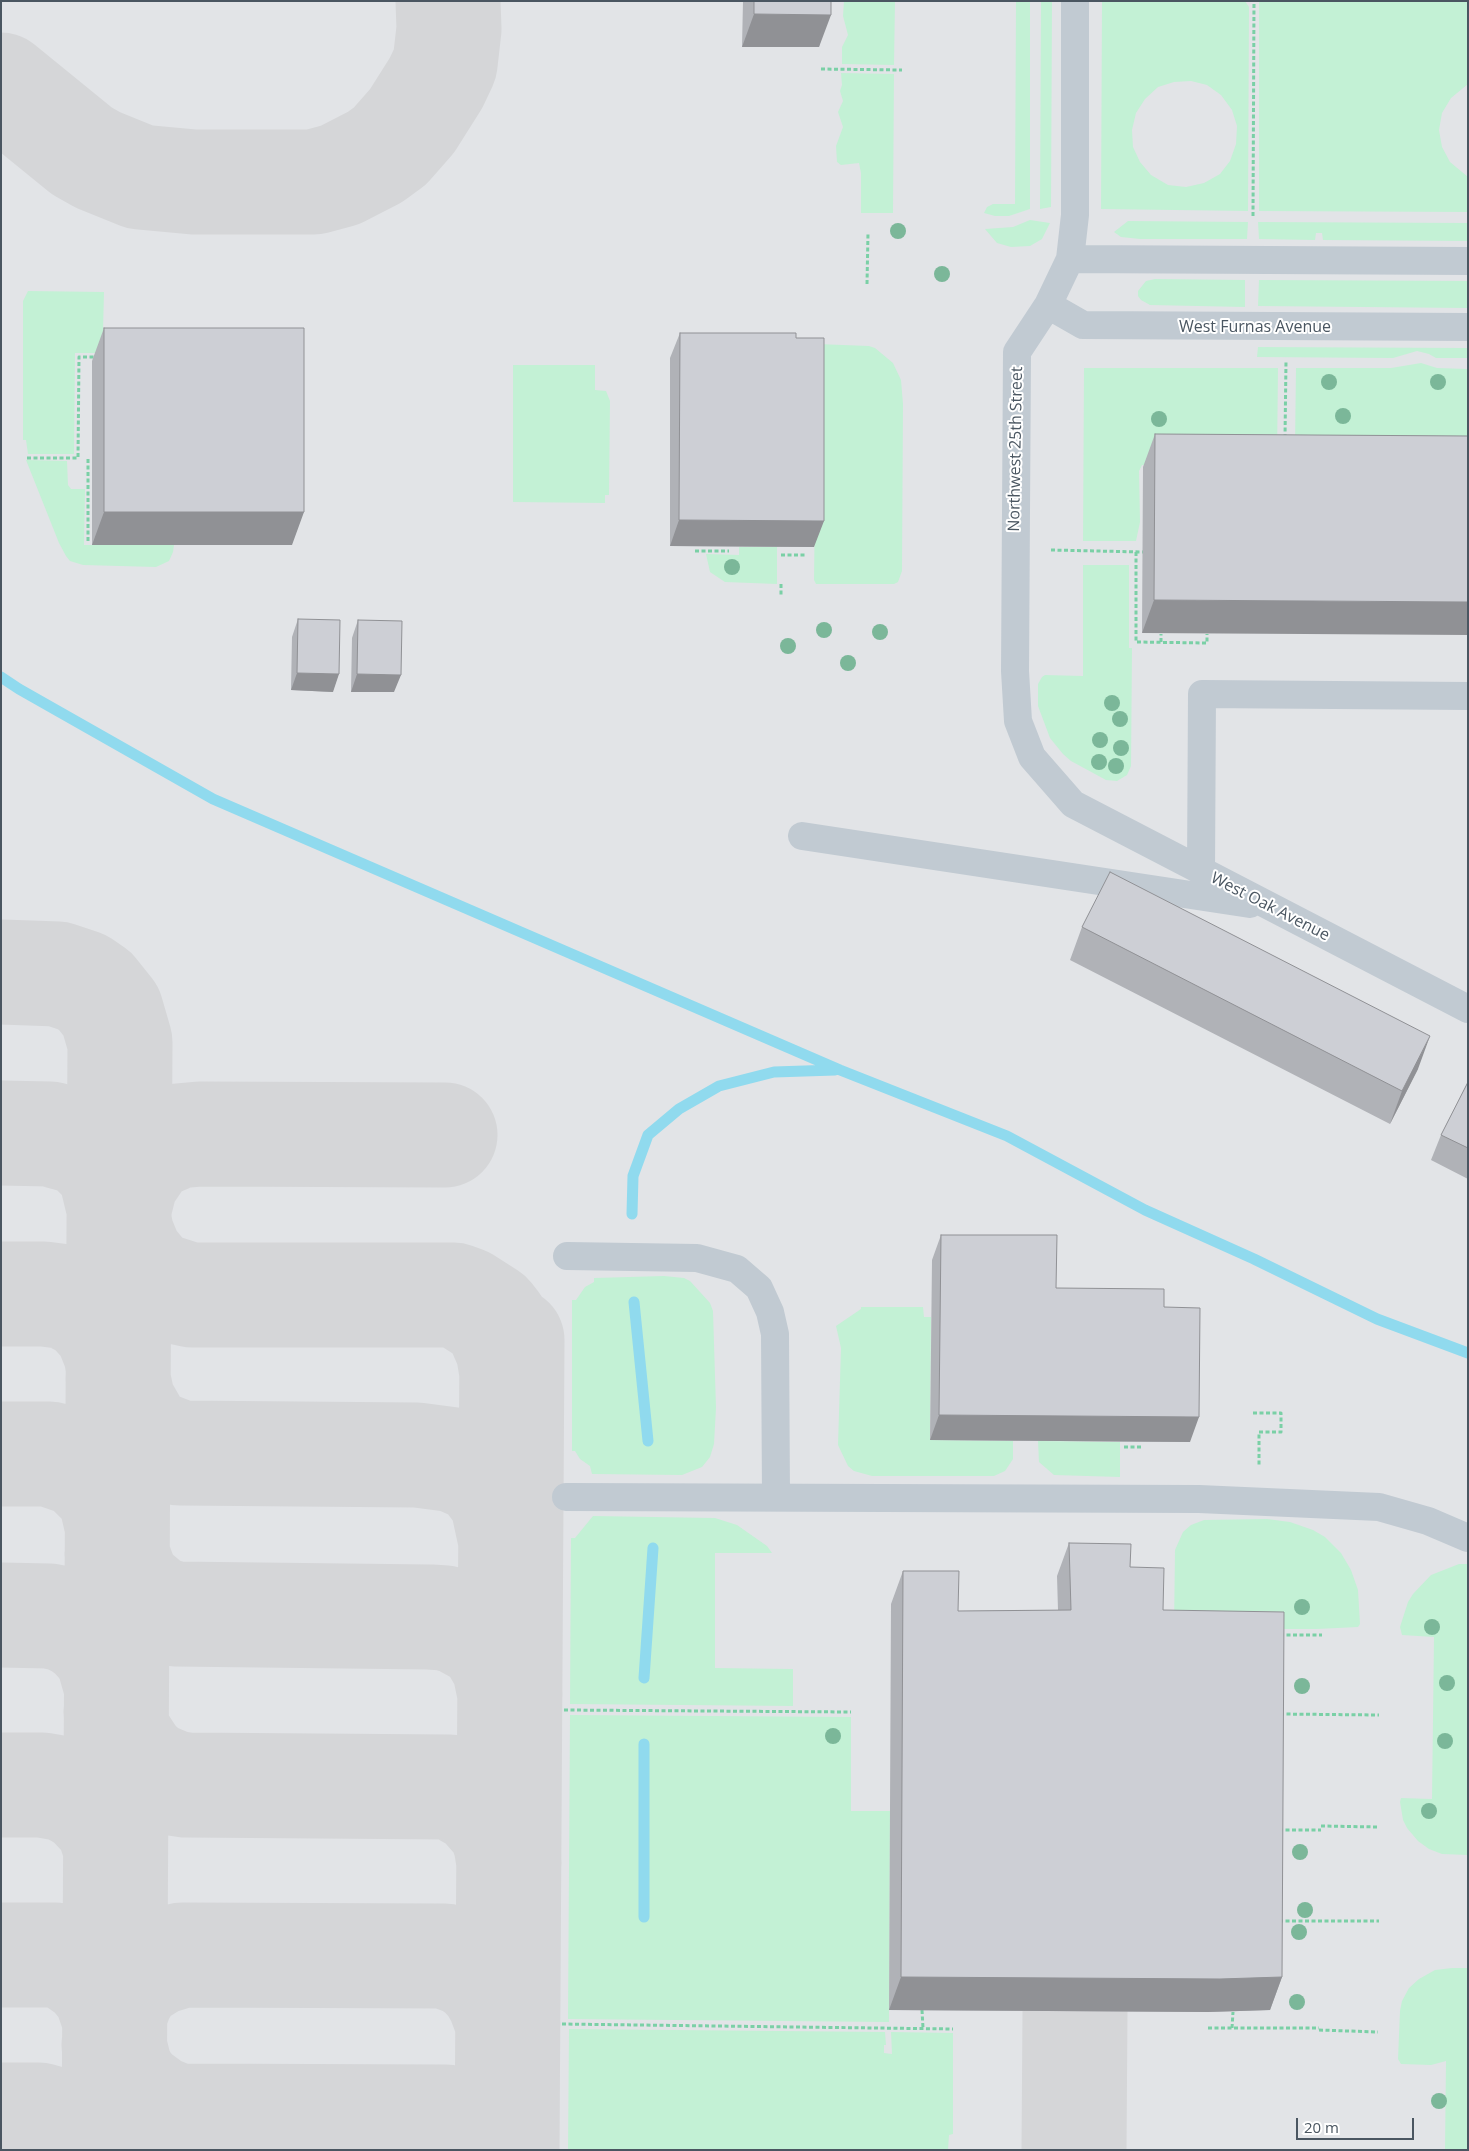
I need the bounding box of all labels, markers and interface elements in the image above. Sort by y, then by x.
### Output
street label: West Furnas Avenue [1179,317,1331,337]
street label: Northwest 25th Street [1005,366,1027,532]
street label: West Oak Avenue [1207,869,1333,945]
scale bar [1299,2108,1416,2140]
text: 20 m [1304,2117,1339,2137]

